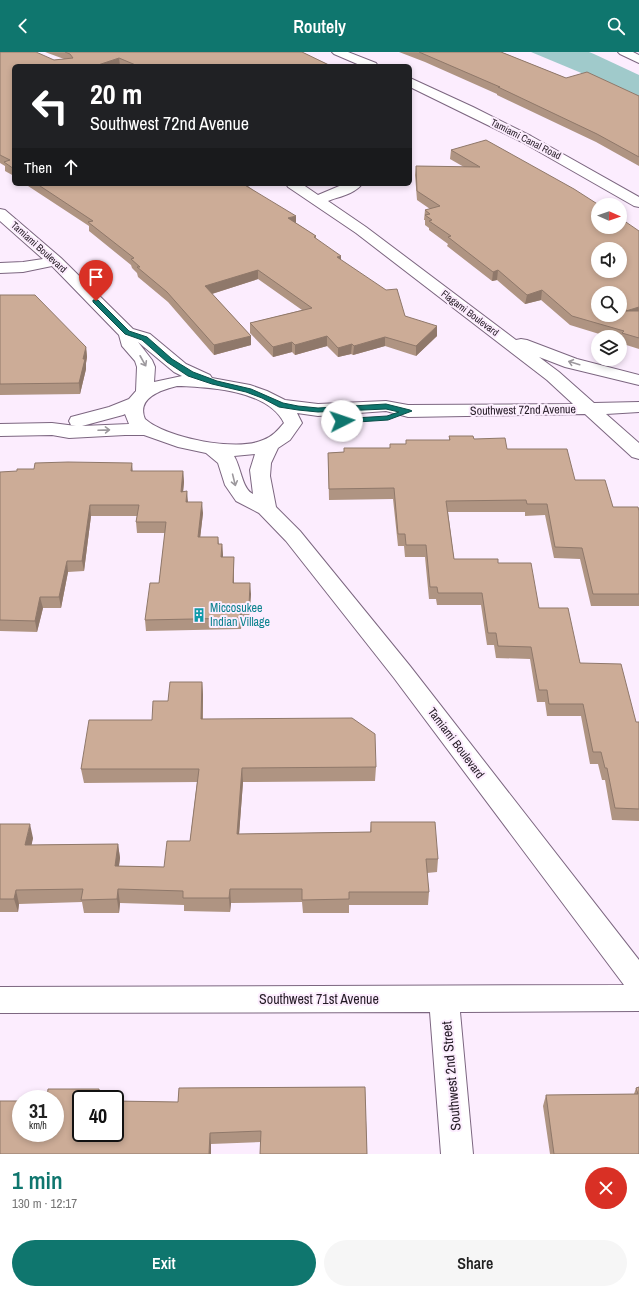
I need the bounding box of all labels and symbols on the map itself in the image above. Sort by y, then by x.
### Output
street label: Tamiami Canal Road [489,116,563,162]
north arrow [591,198,627,234]
street label: Tamiami Boulevard [8,218,70,276]
pin [79,260,113,301]
street label: Flagami Boulevard [439,287,501,339]
one-way arrow [139,355,147,367]
one-way arrow [568,359,581,366]
position arrow [321,400,363,442]
street label: Southwest 72nd Avenue [470,401,576,419]
one-way arrow [97,426,110,433]
one-way arrow [231,473,238,486]
place label: Miccosukee Indian Village [210,600,270,630]
building icon: Miccosukee Indian Village [191,607,207,623]
street label: Tamiami Boulevard [424,704,488,782]
street label: Southwest 71st Avenue [259,990,379,1008]
street label: Southwest 2nd Street [437,1021,465,1131]
speed limit sign: 40 [72,1090,124,1142]

